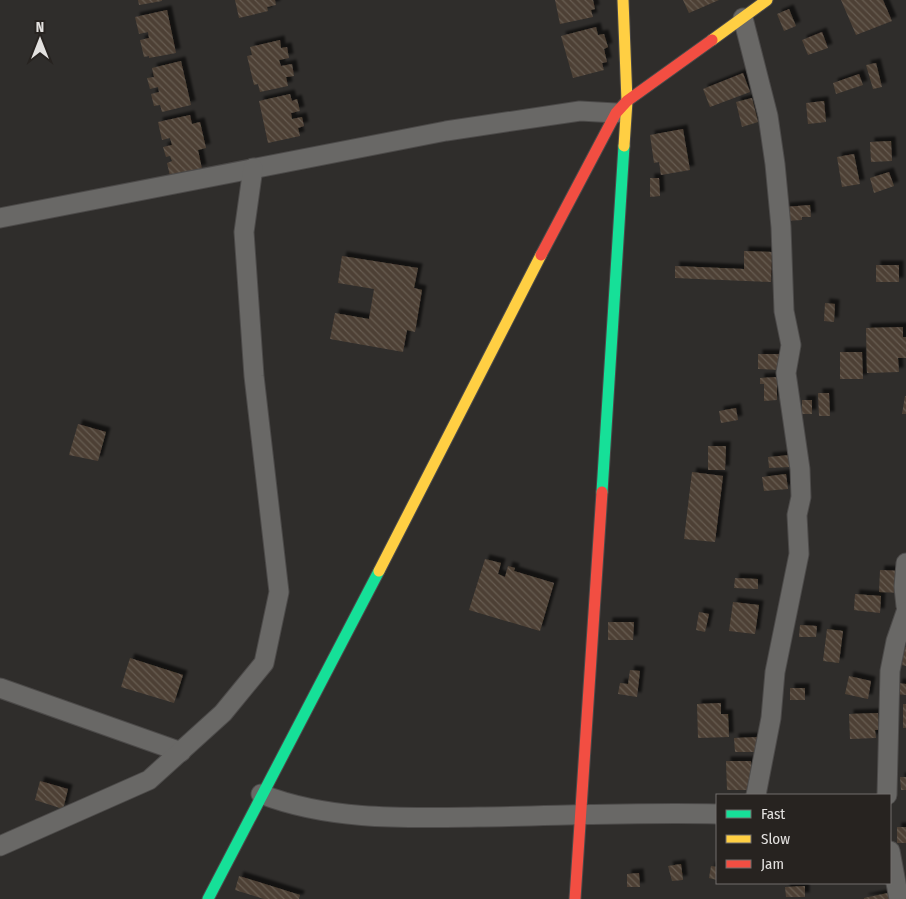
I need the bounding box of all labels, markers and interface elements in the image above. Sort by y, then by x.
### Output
north arrow [15,15,65,65]
text: N [36,19,44,36]
legend [716,794,891,884]
text: Fast [761,805,785,823]
text: Slow [761,830,790,848]
text: Jam [761,855,784,873]

